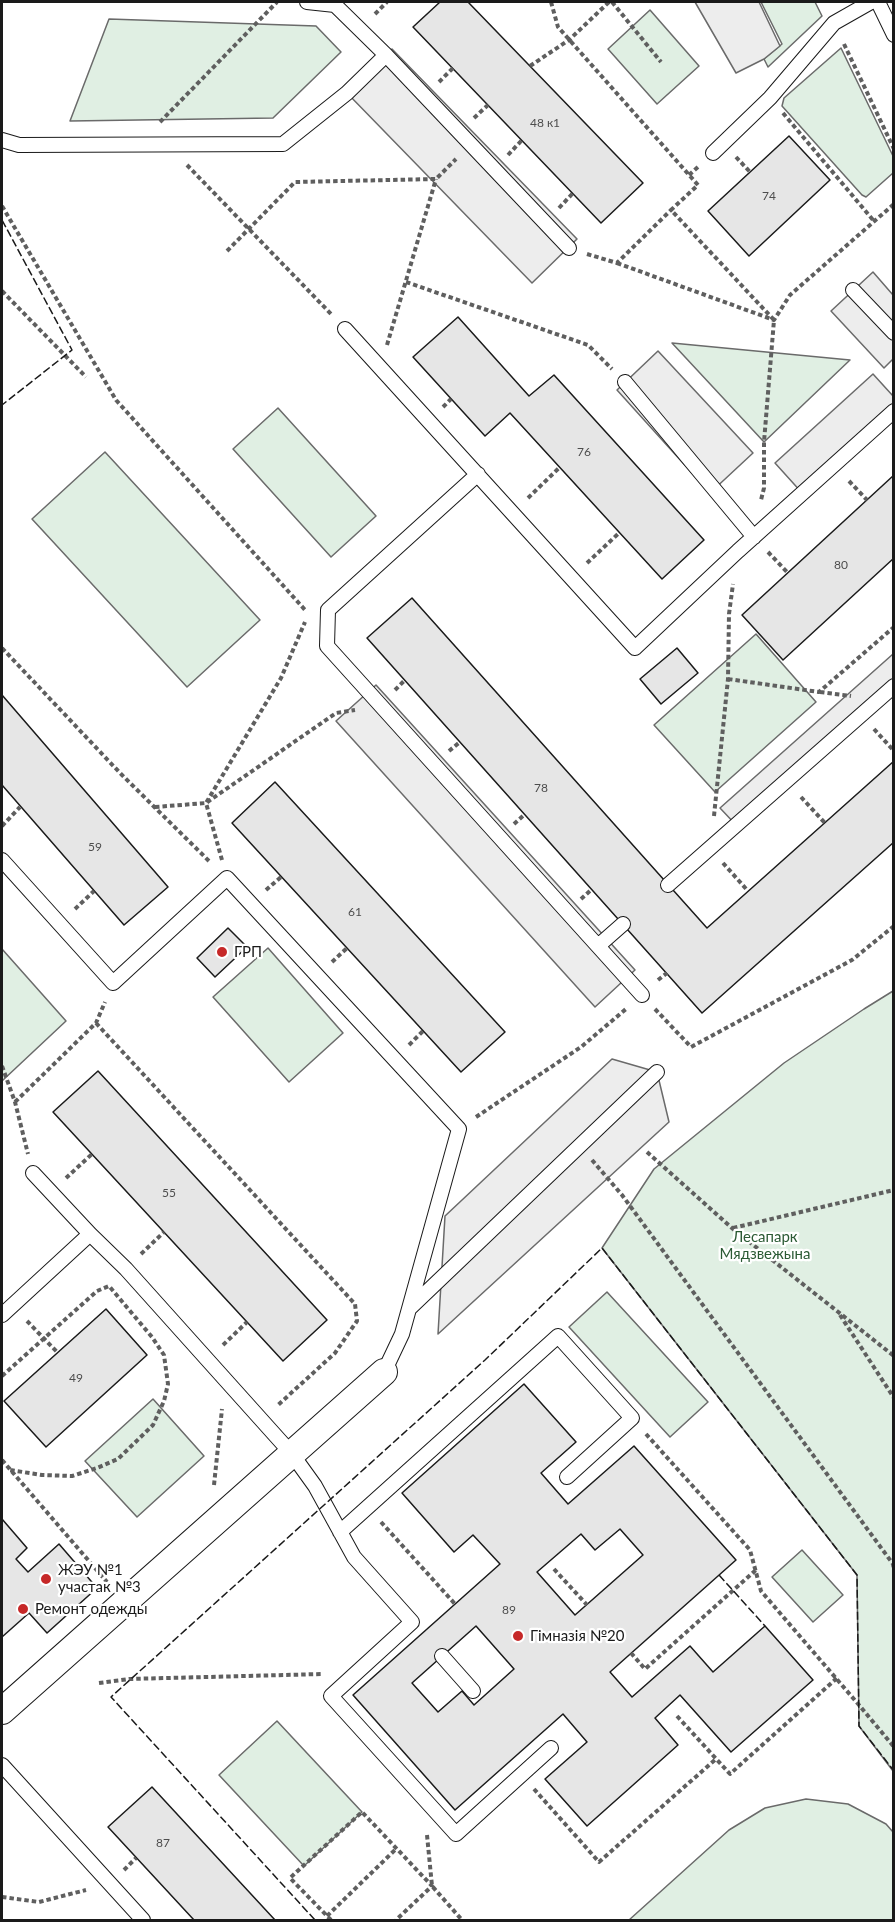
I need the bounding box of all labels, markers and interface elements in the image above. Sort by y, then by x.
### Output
house number: 48 к1 [530,116,560,130]
house number: 74 [762,189,776,203]
house number: 76 [577,445,591,459]
house number: 80 [834,558,848,572]
house number: 78 [534,781,548,795]
house number: 59 [88,840,102,854]
house number: 61 [348,905,362,919]
place label: ГРП [234,943,262,961]
marker: ГРП [215,945,229,959]
house number: 55 [162,1186,176,1200]
park label: Лесапарк Мядзвежына [720,1228,810,1263]
house number: 49 [69,1371,83,1385]
place label: ЖЭУ №1 участак №3 [58,1561,141,1596]
marker: ЖЭУ №1 участак №3 [39,1572,53,1586]
place label: Ремонт одежды [35,1600,148,1618]
marker: Ремонт одежды [16,1602,30,1616]
house number: 89 [502,1603,516,1617]
place label: Гімназія №20 [530,1627,624,1645]
marker: Гімназія №20 [511,1629,525,1643]
house number: 87 [156,1836,170,1850]

